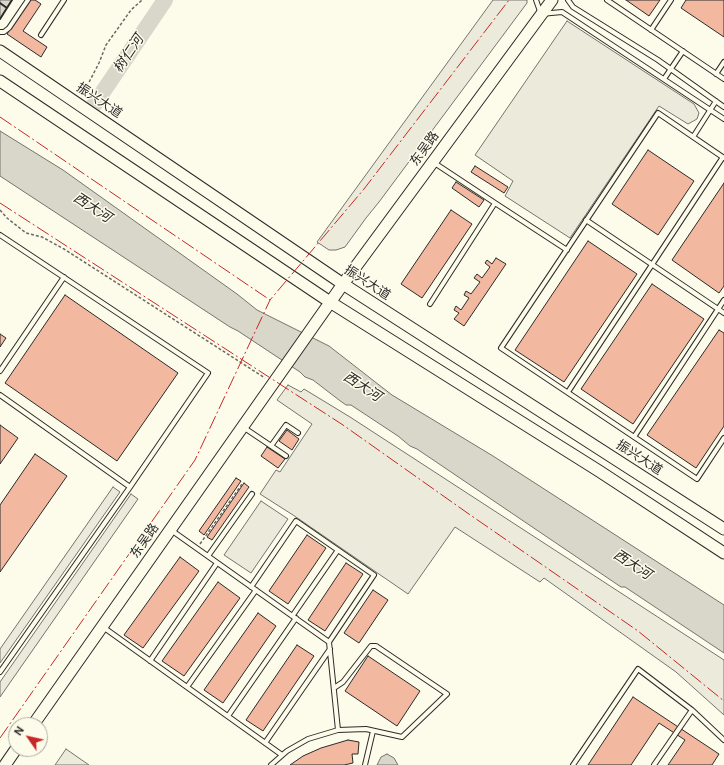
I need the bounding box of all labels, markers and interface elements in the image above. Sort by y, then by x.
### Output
water label: 树仁河 [110,32,148,76]
street label: 振兴大道 [73,80,125,122]
street label: 东吴路 [407,129,443,169]
water label: 西大河 [70,190,114,226]
street label: 振兴大道 [341,262,393,304]
water label: 西大河 [340,369,384,405]
street label: 振兴大道 [613,437,665,479]
street label: 东吴路 [127,521,163,561]
water label: 西大河 [610,547,654,583]
north arrow [8,717,48,757]
text: N [11,724,27,738]

